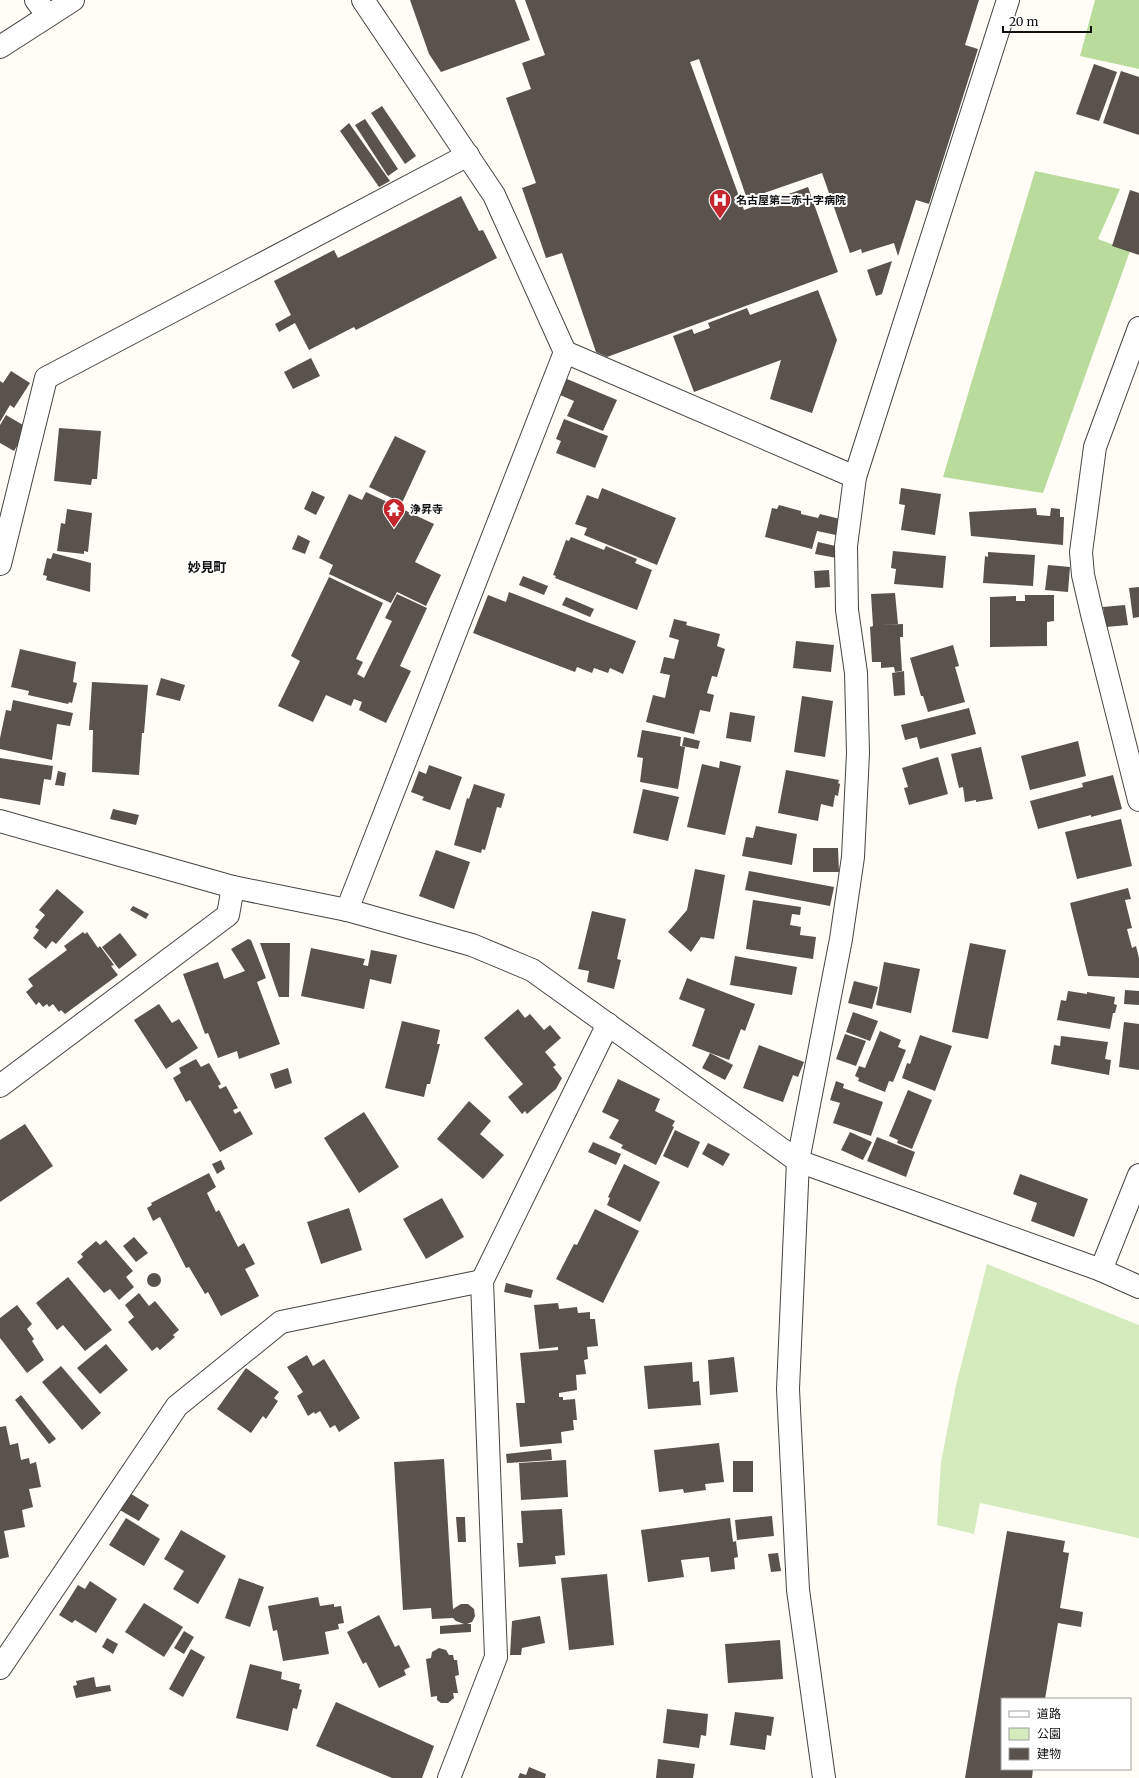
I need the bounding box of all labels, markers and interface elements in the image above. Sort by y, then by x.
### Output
scale bar [1003,8,1091,34]
text: 20 m [1009,14,1038,29]
hospital icon: 名古屋第二赤十字病院 [707,187,733,220]
place label: 名古屋第二赤十字病院 [736,193,846,207]
temple icon: 浄昇寺 [381,496,407,529]
place label: 浄昇寺 [410,502,443,516]
district label: 妙見町 [187,559,227,576]
legend [1001,1698,1131,1770]
text: 道路 [1037,1706,1061,1721]
text: 公園 [1037,1726,1061,1741]
text: 建物 [1037,1746,1061,1761]

